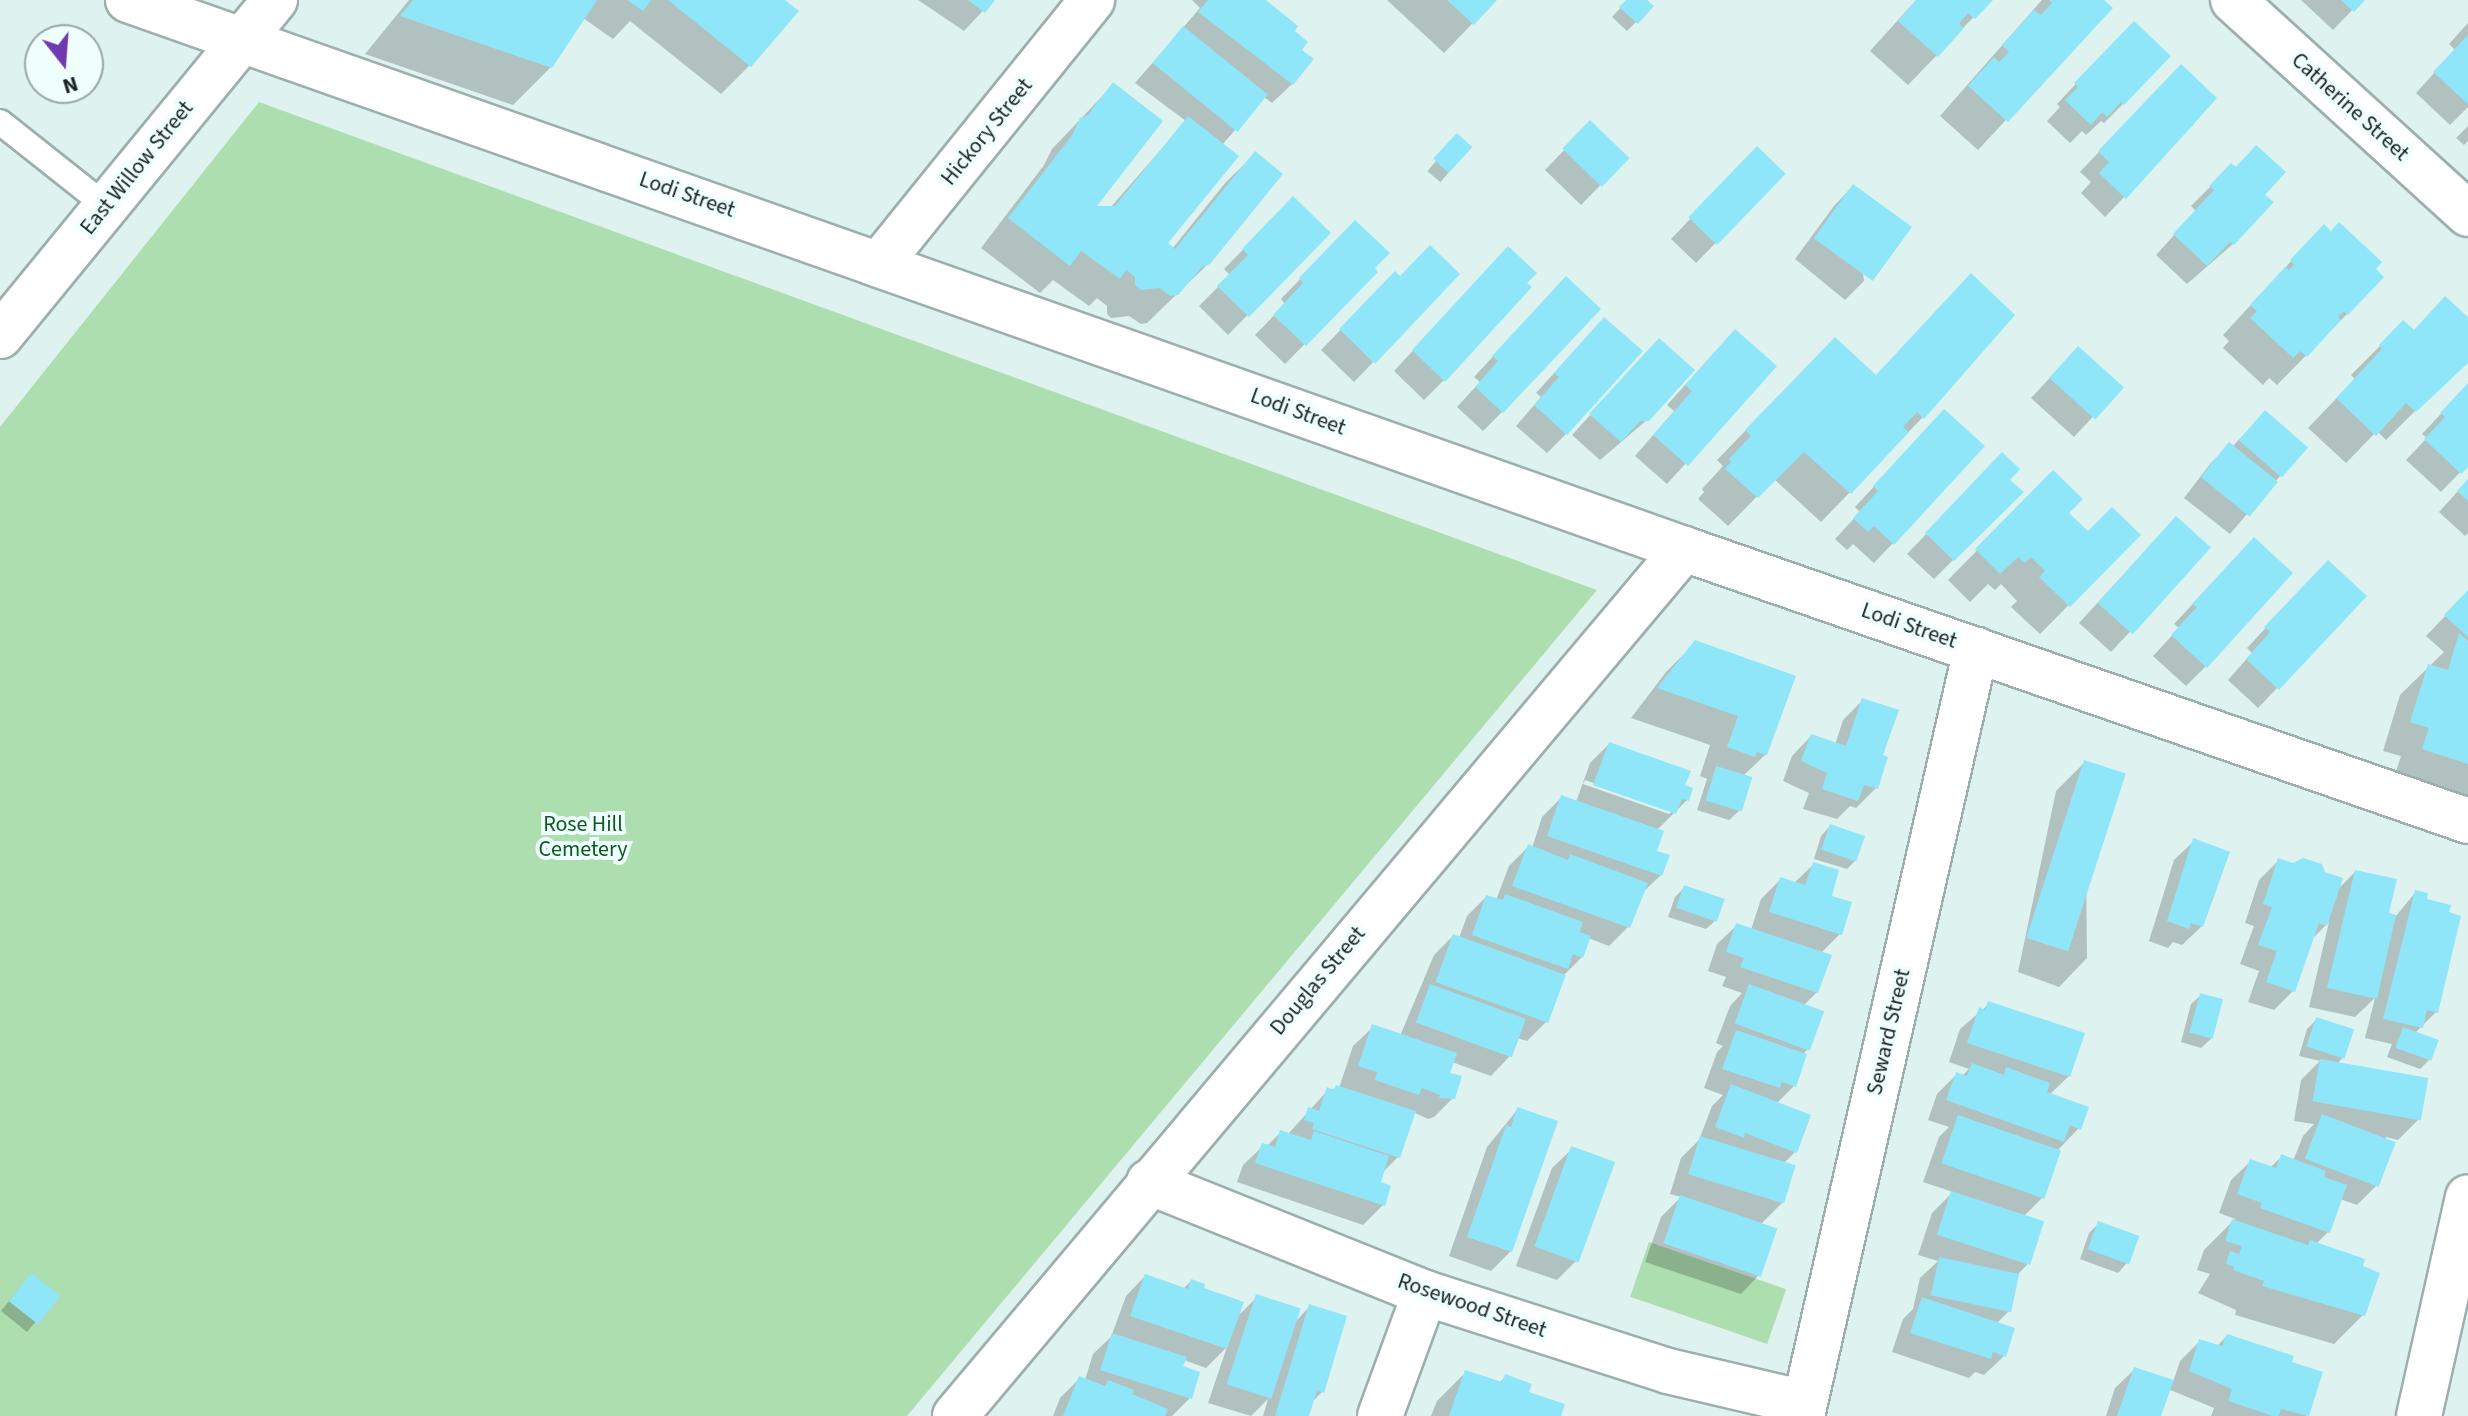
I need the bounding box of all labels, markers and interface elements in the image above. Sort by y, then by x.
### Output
north arrow [24,24,104,104]
street label: Catherine Street [2286,47,2414,167]
text: N [59,68,82,102]
street label: Hickory Street [936,73,1038,191]
street label: East Willow Street [75,96,199,240]
street label: Lodi Street [636,166,738,224]
street label: Lodi Street [1247,383,1349,441]
street label: Lodi Street [1858,597,1960,655]
park label: Rose Hill Cemetery [539,811,627,862]
street label: Douglas Street [1265,921,1371,1041]
street label: Seward Street [1862,966,1916,1098]
street label: Rosewood Street [1394,1268,1550,1344]

